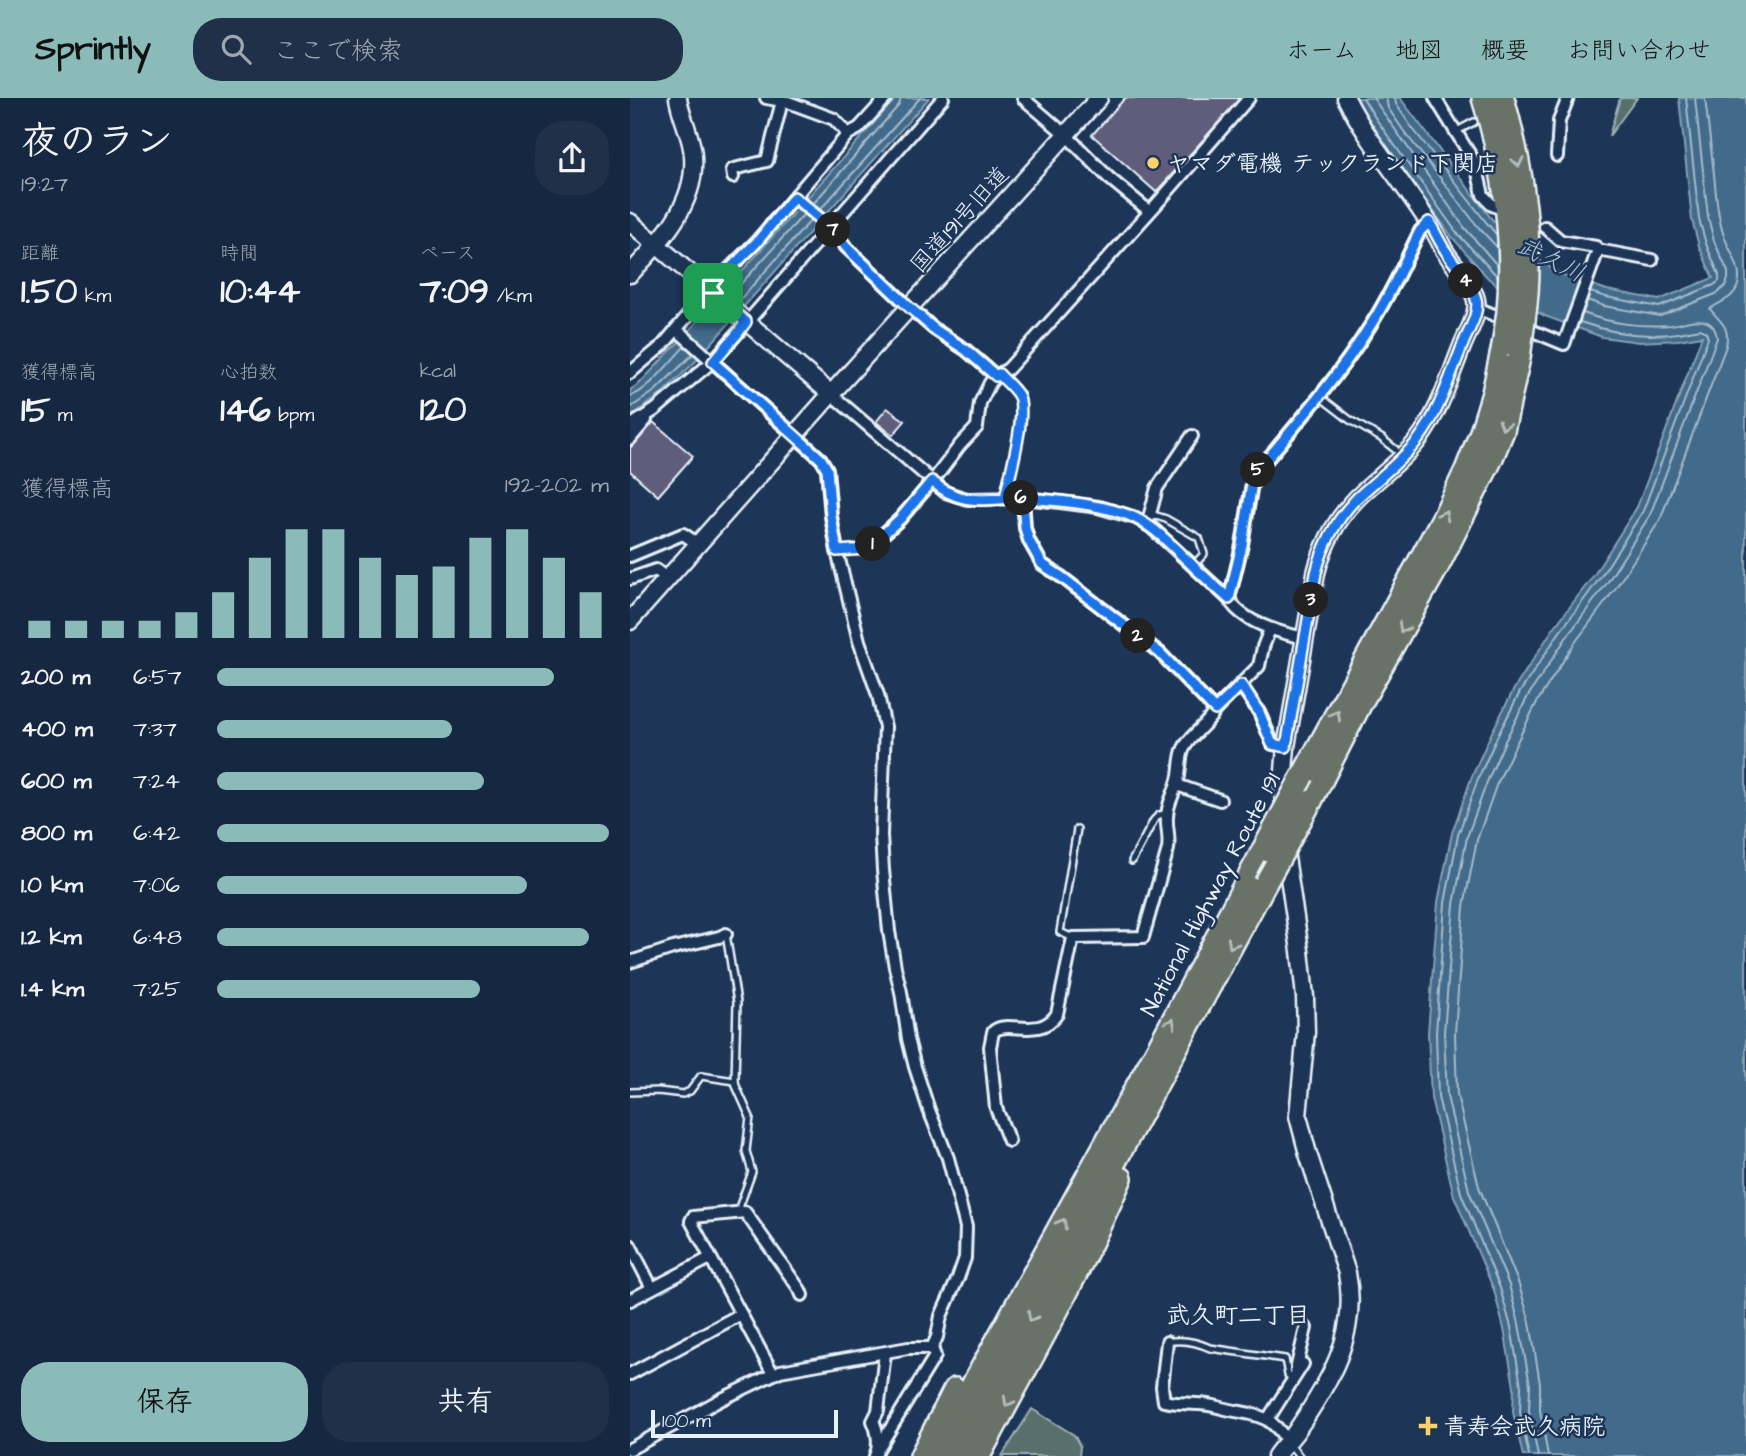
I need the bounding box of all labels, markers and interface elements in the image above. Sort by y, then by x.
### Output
search box [193,18,683,81]
text: Sprintly [35,26,151,72]
icon: search [217,30,255,68]
text: ここで検索 [273,33,403,69]
text: ホーム [1286,34,1357,68]
text: 地図 [1395,34,1443,68]
text: 概要 [1481,34,1529,68]
text: お問い合わせ [1567,34,1711,68]
text: 夜のラン [21,116,173,168]
button: share [535,121,609,195]
place label: ヤマダ電機 テックランド下関店 [1167,148,1498,180]
marker: ヤマダ電機 テックランド下関店 [1145,155,1161,171]
one-way arrow [1510,156,1525,168]
street label: 国道191号旧道 [903,159,1016,280]
text: 19:27 [21,168,68,200]
pin: 7 [816,212,850,248]
text: 7 [827,216,838,243]
water label: 武久川 [1511,229,1590,291]
text: 距離 [21,240,59,267]
text: 時間 [220,240,258,267]
text: ペース [420,240,476,267]
pin [683,263,743,323]
pin: 4 [1448,264,1484,298]
text: 1.50 [21,267,77,316]
text: 10:44 [220,267,300,316]
text: 7:09 [420,267,489,316]
text: 4 [1459,267,1472,294]
icon: arrive [694,274,732,312]
text: km [77,283,111,310]
text: /km [489,283,532,310]
text: kcal [420,358,456,385]
text: 獲得標高 [21,359,97,386]
text: 心拍数 [220,359,277,386]
text: 120 [420,385,466,434]
text: 15 [21,386,50,435]
text: 146 [220,386,271,435]
text: m [50,402,73,429]
text: bpm [271,402,314,429]
one-way arrow [1497,419,1512,431]
pin: 5 [1240,452,1276,488]
text: 5 [1251,456,1264,483]
text: 192–202 m [505,469,609,501]
text: 獲得標高 [21,473,113,505]
pin: 6 [1004,480,1038,516]
text: 6 [1015,484,1026,511]
one-way arrow [1436,510,1450,522]
pin: 1 [856,526,890,562]
text: 1 [871,530,874,557]
pin: 3 [1294,582,1328,618]
text: 3 [1306,586,1315,613]
pin: 2 [1120,618,1156,654]
one-way arrow [1398,621,1411,633]
text: 2 [1132,622,1143,649]
text: 200 m [21,661,90,693]
text: 6:57 [133,661,182,693]
one-way arrow [1328,710,1341,722]
text: 400 m [21,713,93,745]
text: 7:37 [133,713,177,745]
text: 600 m [21,765,92,797]
text: 7:24 [133,765,180,797]
street label: National Highway Route 191 [1133,767,1290,1022]
text: 800 m [21,817,92,849]
text: 6:42 [133,817,180,849]
text: 1.0 km [21,869,83,901]
text: 7:06 [133,869,180,901]
text: 1.2 km [21,921,82,953]
text: 6:48 [133,921,182,953]
one-way arrow [1227,937,1240,949]
text: 1.4 km [21,973,84,1005]
text: 7:25 [133,973,180,1005]
one-way arrow [1163,1018,1176,1031]
one-way arrow [1054,1217,1067,1230]
district label: 武久町二丁目 [1166,1299,1310,1333]
one-way arrow [1027,1310,1040,1322]
button: 保存 [21,1362,308,1442]
button: 共有 [322,1362,609,1442]
one-way arrow [1002,1395,1016,1407]
scale bar [651,1407,838,1439]
text: 100 m [662,1408,711,1435]
place label: 青寿会武久病院 [1444,1411,1605,1443]
marker: 青寿会武久病院 [1418,1416,1438,1436]

